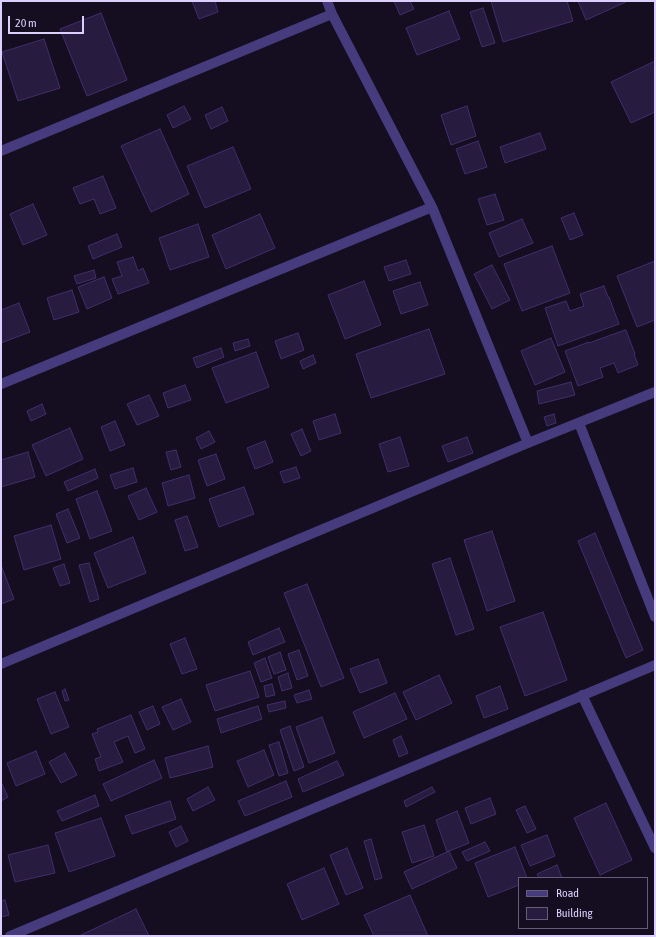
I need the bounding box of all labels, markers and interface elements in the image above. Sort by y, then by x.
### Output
scale bar [10,8,86,34]
text: 20 m [15,16,37,30]
legend [518,877,648,929]
text: Road [556,886,579,900]
text: Building [556,906,593,920]

